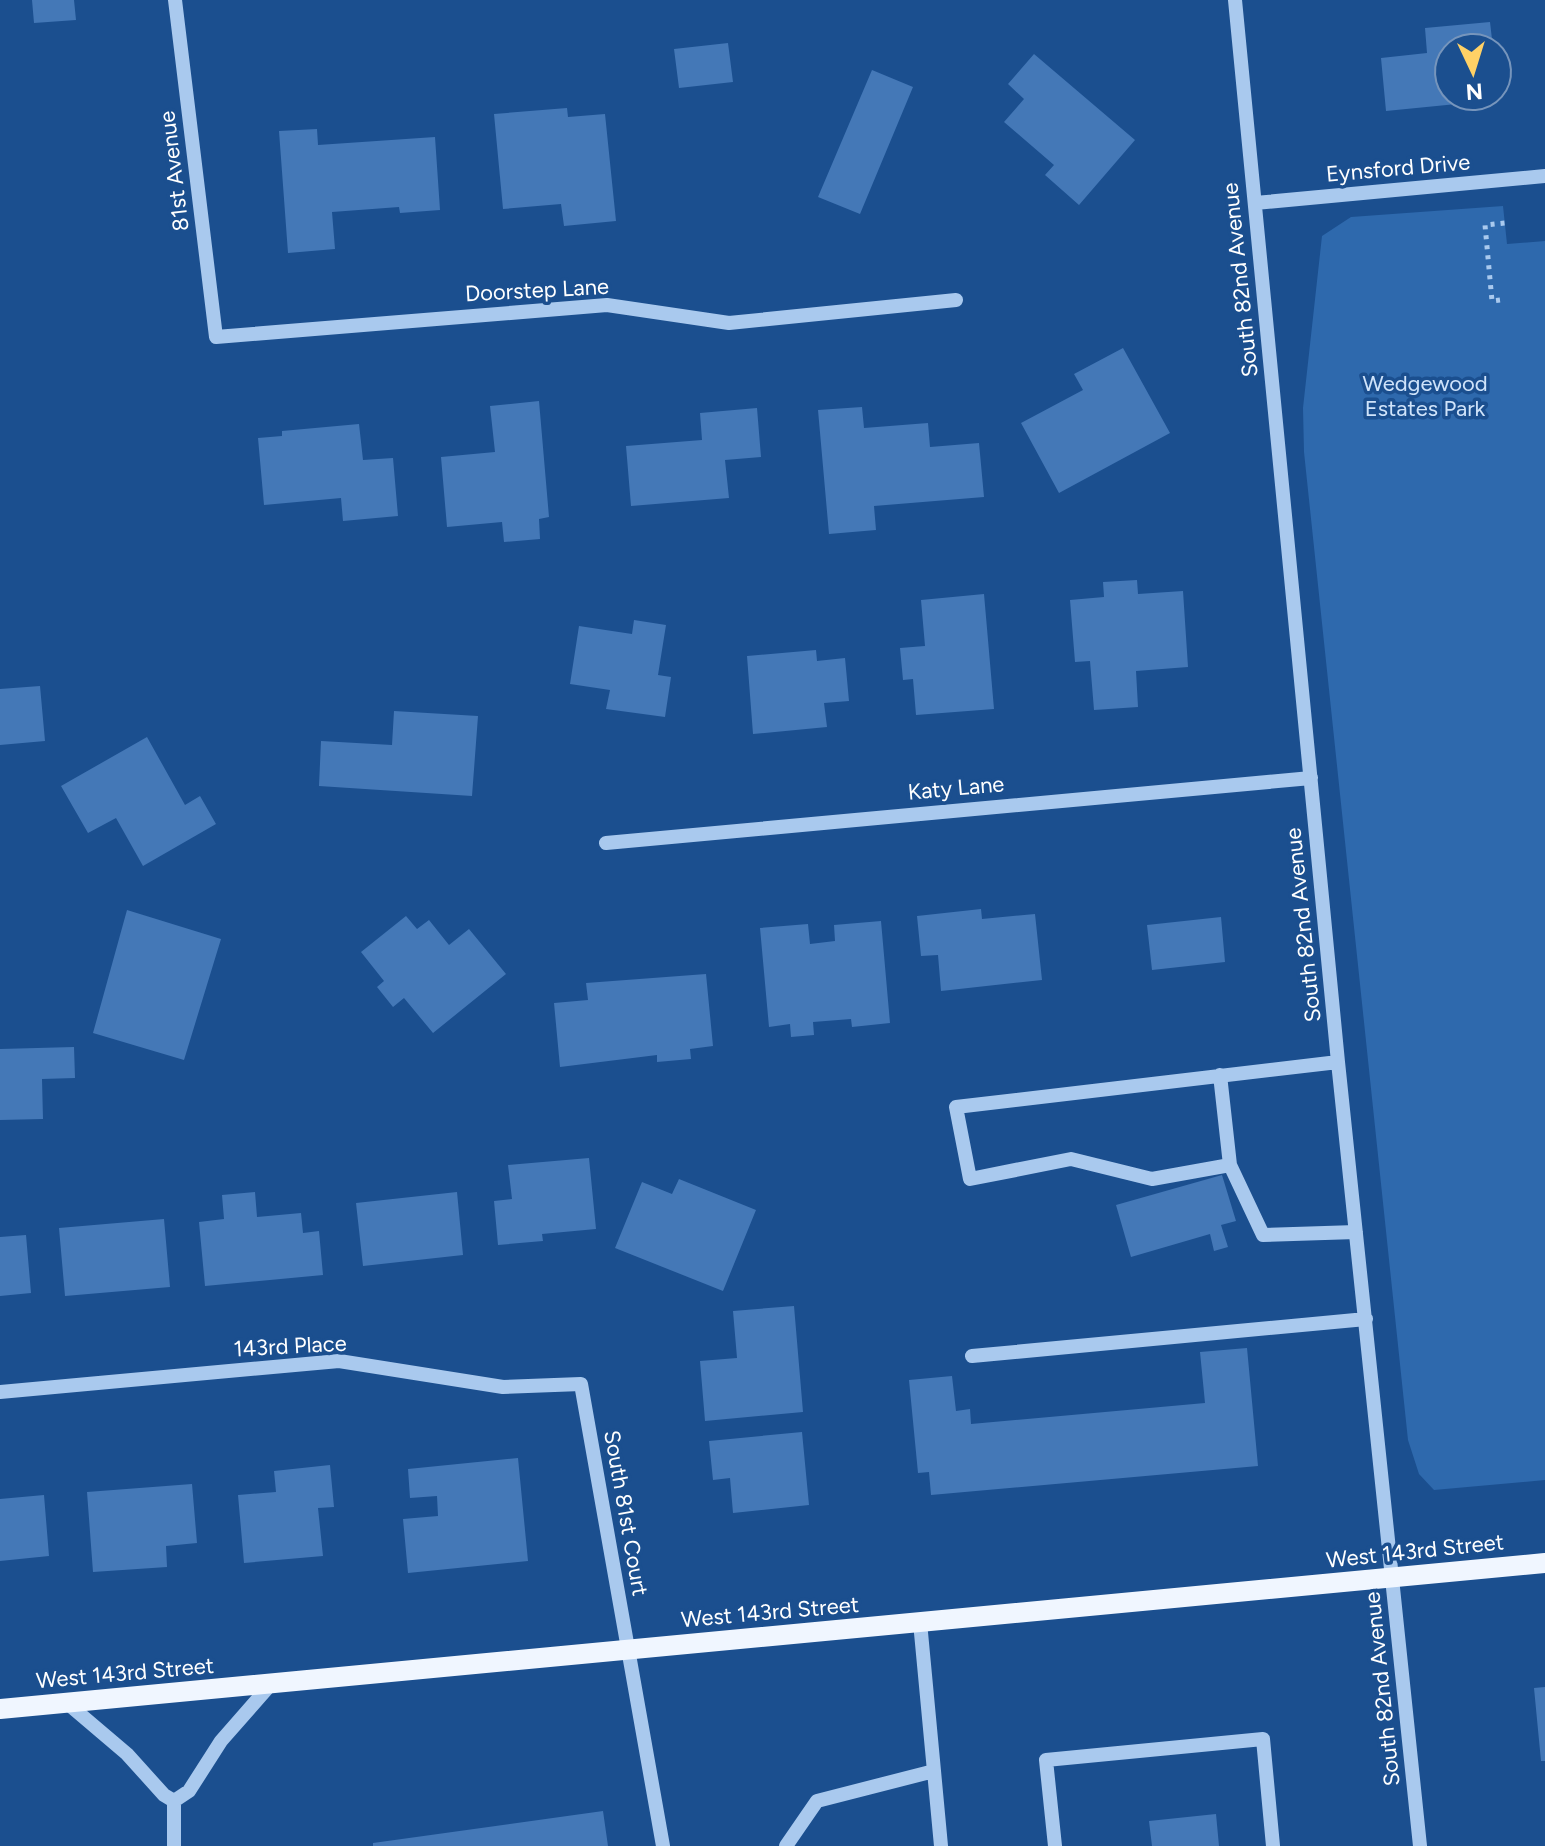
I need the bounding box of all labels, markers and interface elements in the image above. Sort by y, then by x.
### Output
north arrow [1433,32,1513,112]
text: N [1465,77,1484,106]
street label: 81st Avenue [153,109,195,233]
street label: Eynsford Drive [1325,148,1471,188]
street label: South 82nd Avenue [1216,181,1264,379]
street label: Doorstep Lane [464,273,610,307]
park label: Wedgewood Estates Park [1362,370,1488,422]
street label: Katy Lane [907,770,1005,806]
street label: South 82nd Avenue [1279,826,1327,1024]
street label: 143rd Place [233,1330,347,1362]
street label: South 81st Court [598,1428,654,1598]
street label: West 143rd Street [1325,1528,1505,1574]
street label: South 82nd Avenue [1358,1590,1406,1788]
street label: West 143rd Street [680,1591,860,1633]
street label: West 143rd Street [35,1652,215,1694]

